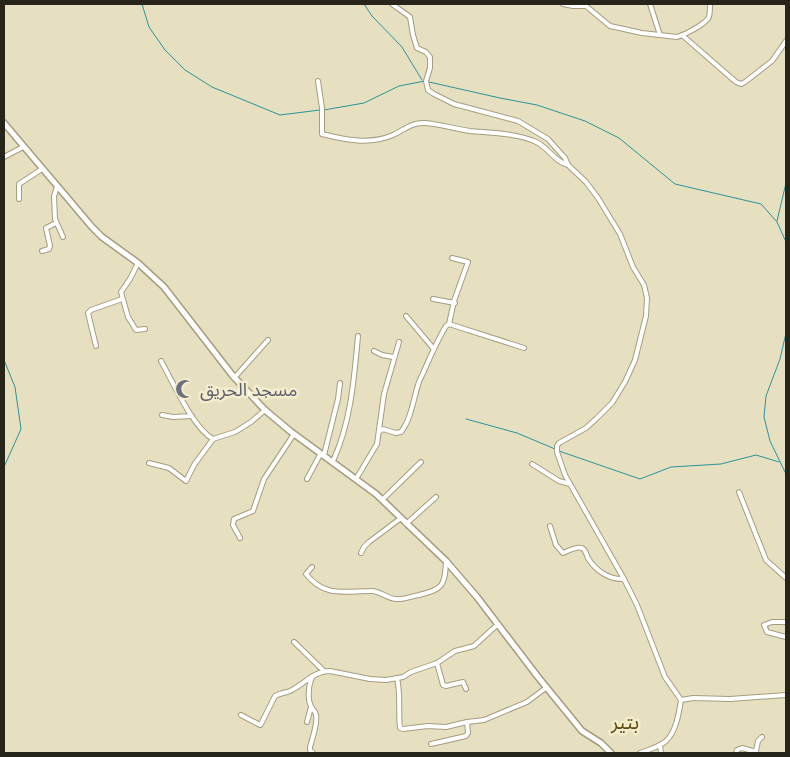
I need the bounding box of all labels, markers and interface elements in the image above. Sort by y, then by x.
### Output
mosque icon: مسجد الحريق [174,378,196,400]
place label: مسجد الحريق [200,378,297,401]
district label: بتير [610,709,639,734]

